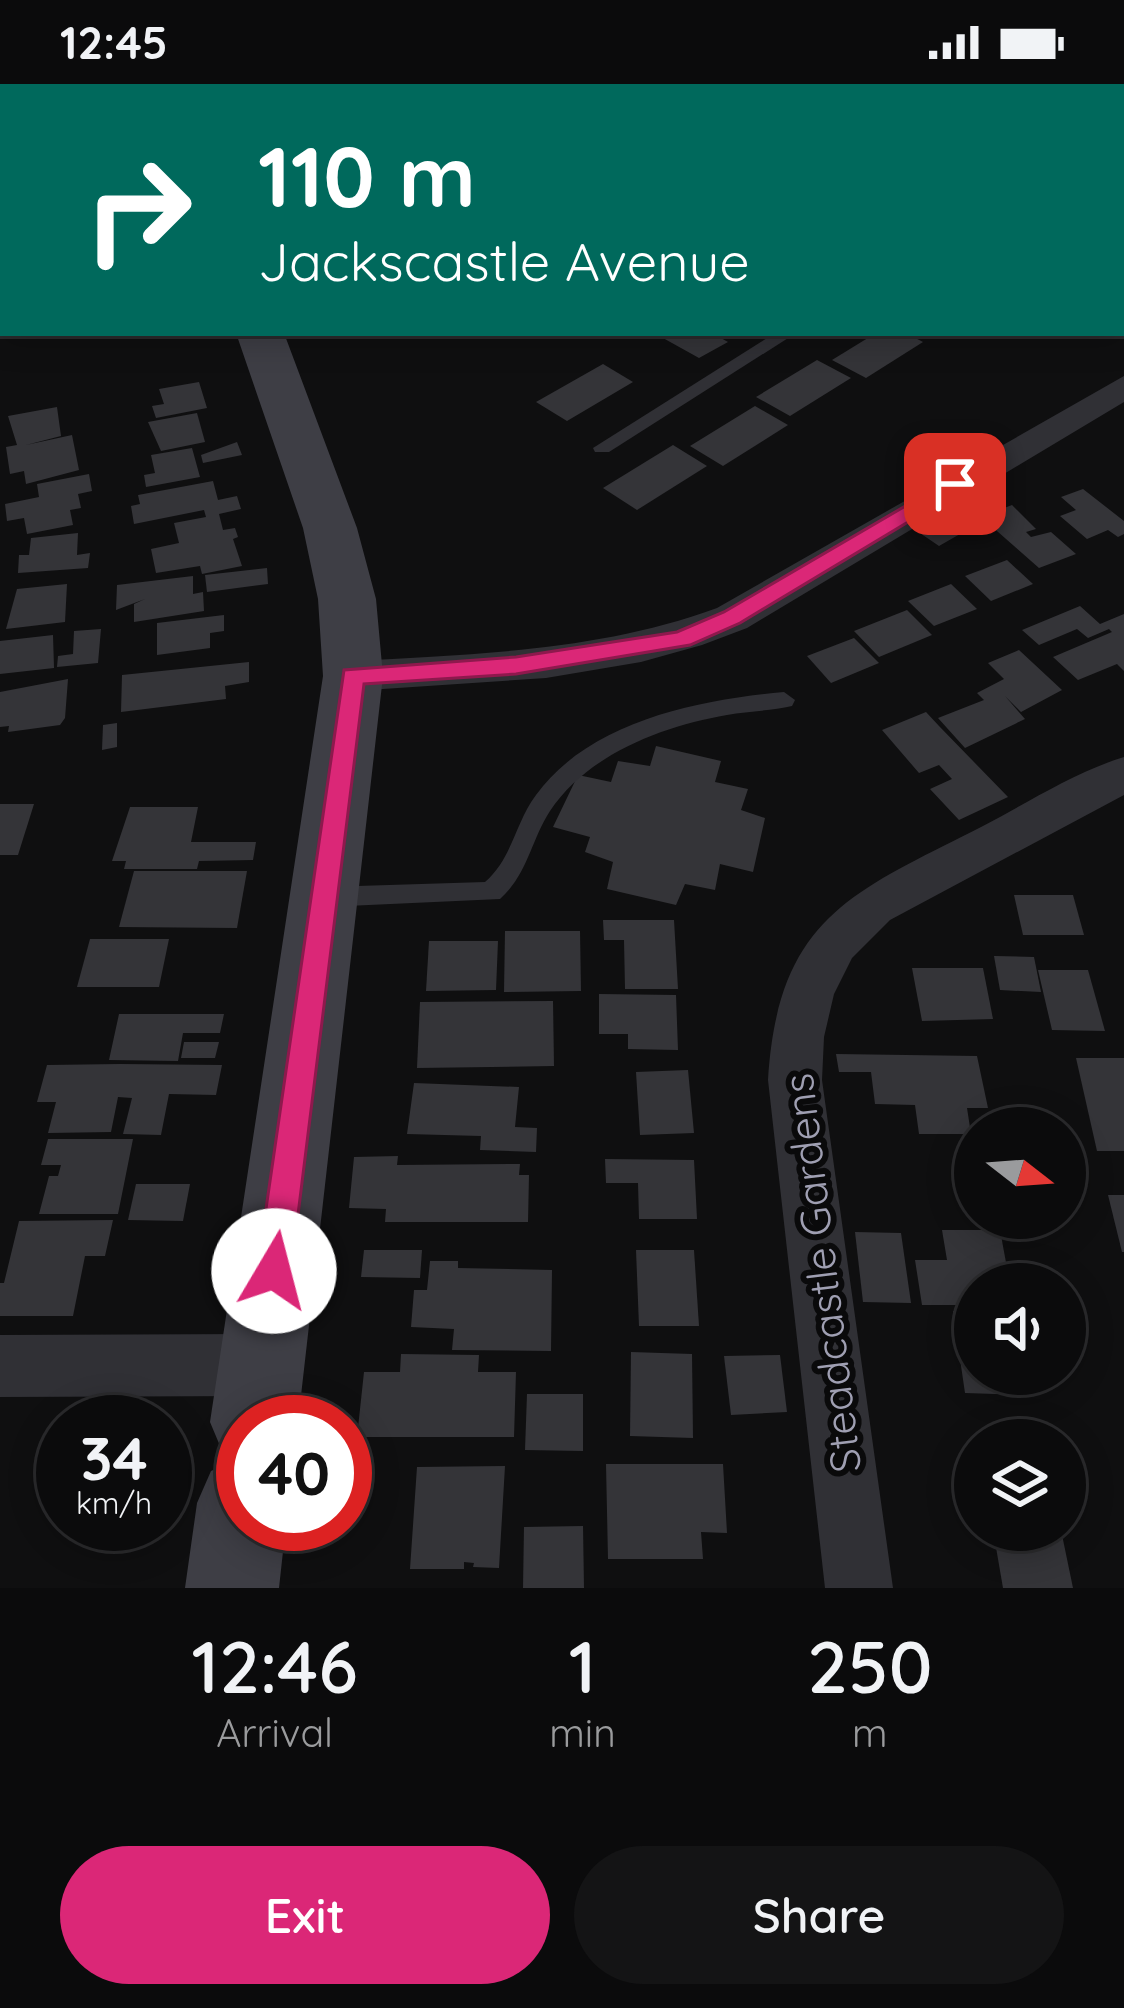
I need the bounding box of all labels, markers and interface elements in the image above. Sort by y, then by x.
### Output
text: 12:45 [60,14,168,70]
text: 110 m [258,123,476,228]
icon: right [60,132,216,288]
text: Jackscastle Avenue [258,227,750,295]
pin [904,433,1006,535]
icon: arrive [922,451,988,517]
street label: Steadcastle Gardens [771,1071,872,1476]
north arrow [954,1107,1086,1239]
map controls [954,1107,1086,1551]
position arrow [211,1208,337,1334]
button: sound [954,1263,1086,1395]
speed limit sign: 40 [216,1395,372,1551]
button: layers [954,1419,1086,1551]
text: 34 [80,1420,148,1495]
text: km/h [76,1484,152,1522]
text: 12:46 [192,1621,358,1711]
text: 1 [569,1621,596,1711]
text: 250 [807,1621,932,1711]
text: Arrival [216,1708,333,1757]
text: min [549,1708,616,1757]
text: m [852,1708,888,1757]
button: Exit [60,1846,550,1984]
button: Share [574,1846,1064,1984]

